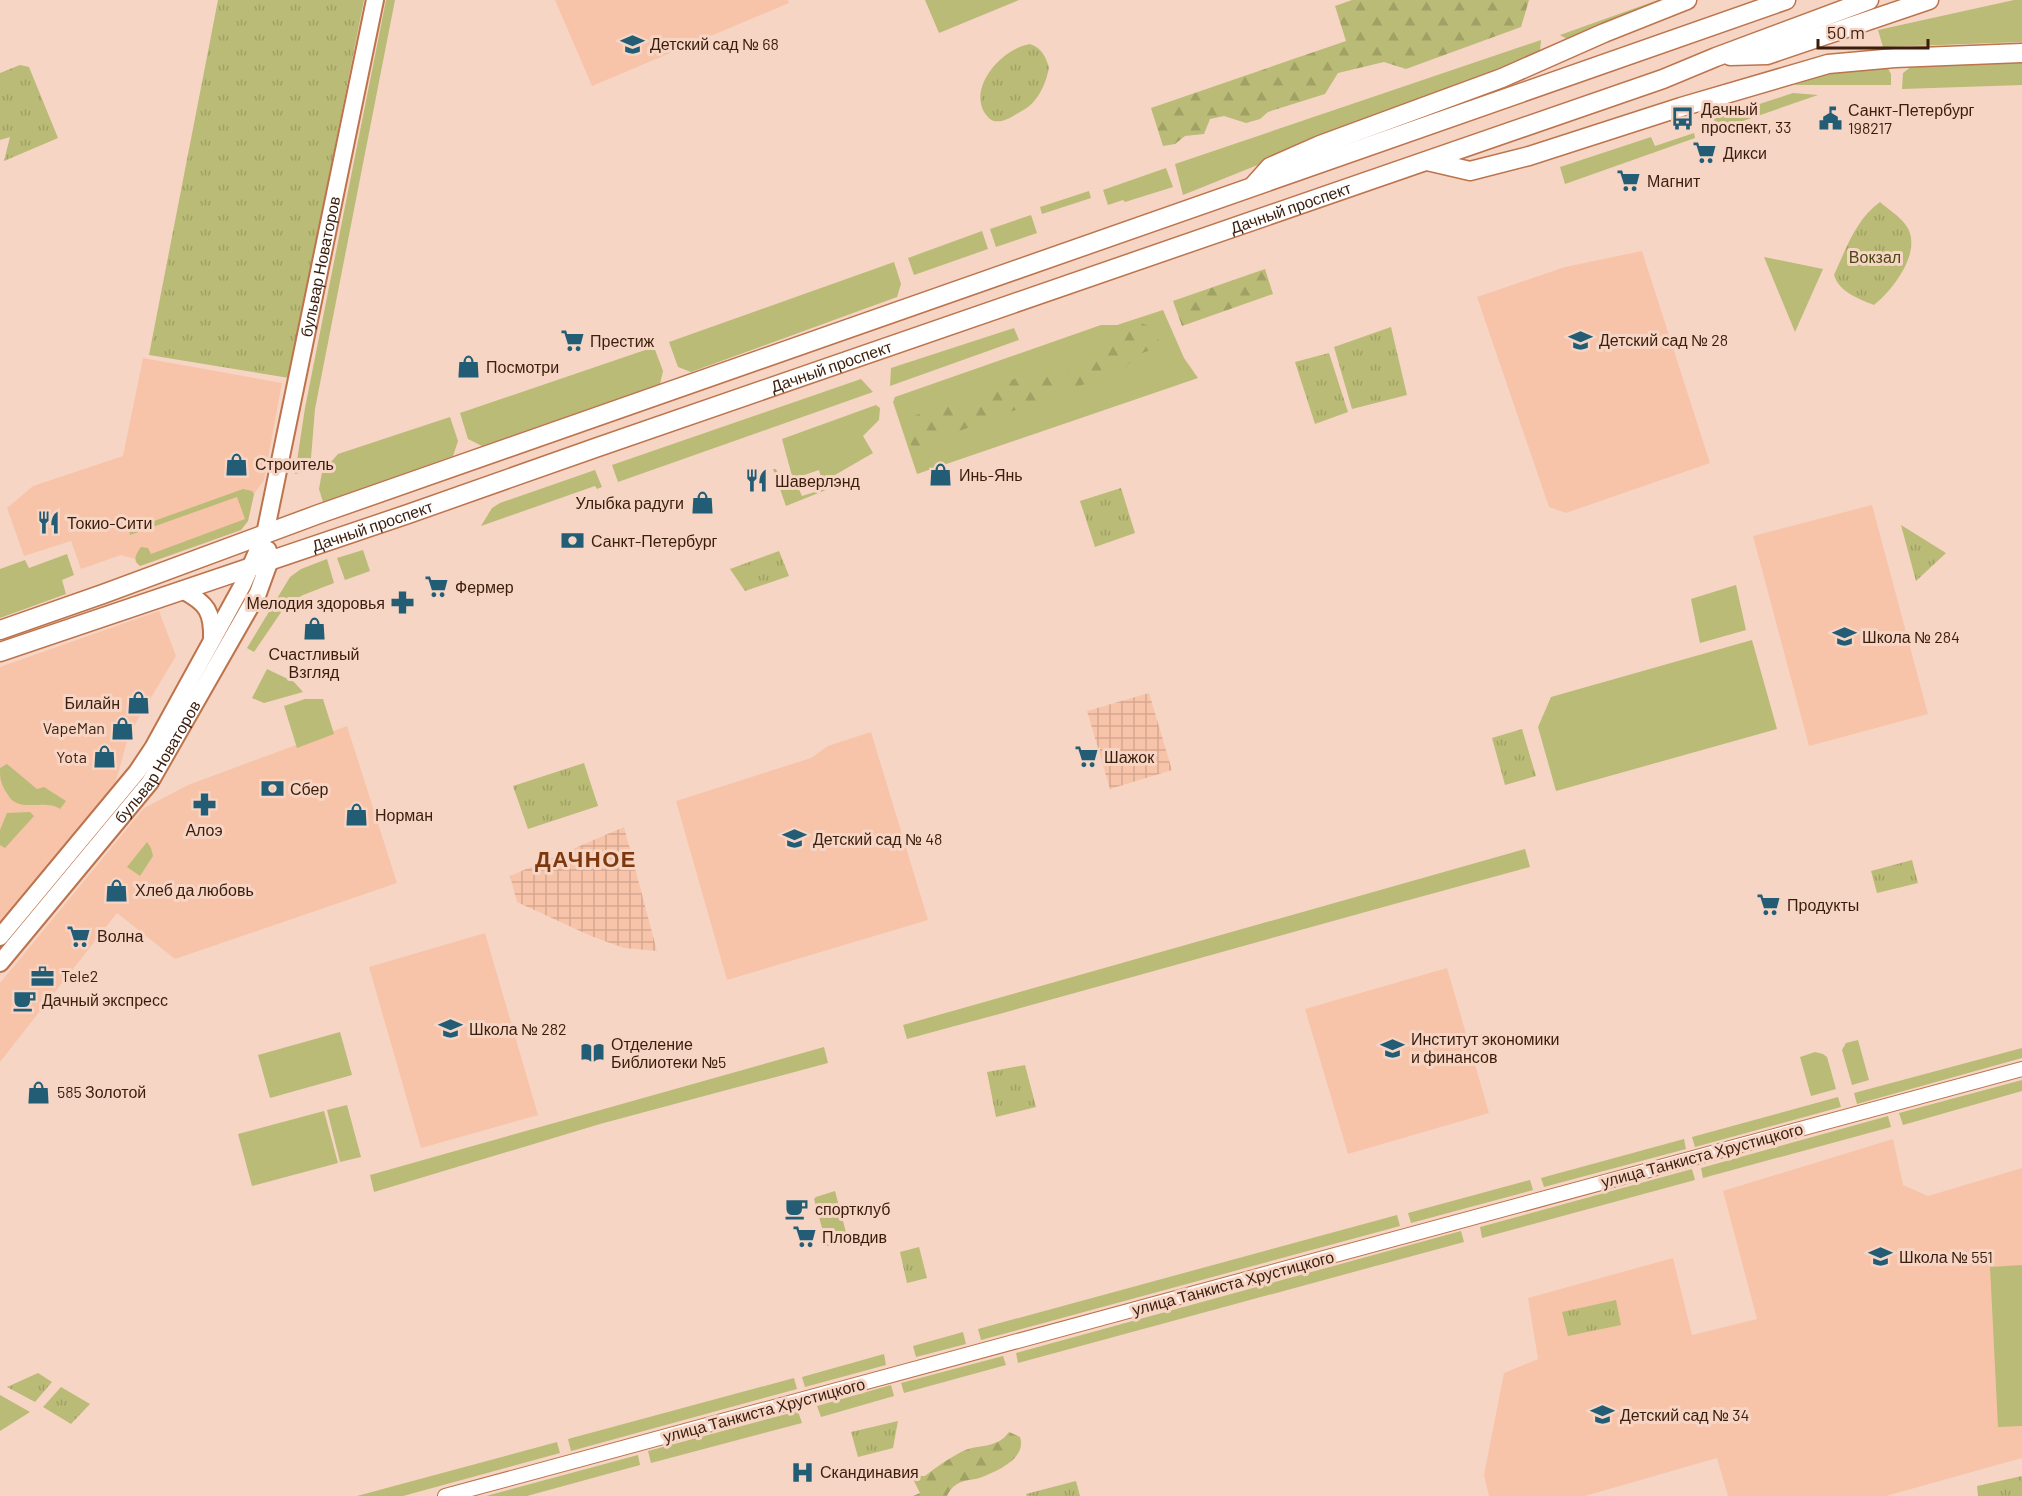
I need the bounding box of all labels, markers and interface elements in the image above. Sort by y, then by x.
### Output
scale bar [1818,12,1928,50]
text: 50 m [1827,21,1865,43]
school or university icon: Детский сад № 68 [619,31,645,57]
place label: Детский сад № 68 [650,34,779,53]
place label: Дачный проспект, 33 [1701,99,1791,136]
place label: Санкт-Петербург 198217 [1848,100,1975,137]
bus stop icon: Дачный проспект, 33 [1670,105,1696,131]
public building icon: Санкт-Петербург 198217 [1817,106,1843,132]
supermarket icon: Дикси [1692,140,1718,166]
place label: Дикси [1723,143,1767,162]
supermarket icon: Магнит [1616,168,1642,194]
place label: Магнит [1647,171,1701,190]
street label: Дачный проспект [1227,177,1354,237]
street label: бульвар Новаторов [296,194,343,339]
park label: Вокзал [1849,247,1901,266]
school or university icon: Детский сад № 28 [1568,327,1594,353]
supermarket icon: Престиж [559,328,585,354]
place label: Детский сад № 28 [1599,330,1728,349]
place label: Престиж [590,331,655,350]
street label: Дачный проспект [768,336,895,396]
shop icon: Посмотри [455,354,481,380]
place label: Посмотри [486,357,559,376]
shop icon: Строитель [224,451,250,477]
place label: Строитель [255,454,334,473]
shop icon: Инь-Янь [928,462,954,488]
place label: Инь-Янь [959,465,1023,484]
restaurant icon: Шаверлэнд [744,468,770,494]
place label: Шаверлэнд [775,471,860,490]
shop icon: Улыбка радуги [689,490,715,516]
place label: Улыбка радуги [576,493,684,512]
street label: Дачный проспект [309,496,436,555]
restaurant icon: Токио-Сити [36,510,62,536]
place label: Токио-Сити [67,513,152,532]
bank icon: Санкт-Петербург [560,528,586,554]
place label: Санкт-Петербург [591,531,718,550]
supermarket icon: Фермер [424,574,450,600]
place label: Фермер [455,577,514,596]
pharmacy icon: Мелодия здоровья [390,590,416,616]
place label: Мелодия здоровья [246,593,385,612]
shop icon: Счастливый Взгляд [301,616,327,642]
school or university icon: Школа № 284 [1831,624,1857,650]
place label: Школа № 284 [1862,627,1960,646]
place label: Счастливый Взгляд [269,644,359,681]
shop icon: Билайн [125,690,151,716]
place label: Билайн [65,693,120,712]
street label: бульвар Новаторов [110,697,204,827]
shop icon: VapeMan [110,715,136,741]
place label: VapeMan [43,718,105,737]
shop icon: Yota [92,744,118,770]
supermarket icon: Шажок [1073,744,1099,770]
place label: Yota [56,747,87,766]
place label: Шажок [1104,747,1155,766]
bank icon: Сбер [259,776,285,802]
place label: Сбер [290,779,328,798]
pharmacy icon: Алоэ [191,792,217,818]
shop icon: Норман [344,802,370,828]
place label: Норман [375,805,433,824]
place label: Алоэ [185,820,223,839]
school or university icon: Детский сад № 48 [782,826,808,852]
place label: Детский сад № 48 [813,829,942,848]
district label: ДАЧНОЕ [535,845,637,872]
shop icon: Хлеб да любовь [104,877,130,903]
place label: Хлеб да любовь [135,880,254,899]
supermarket icon: Продукты [1756,892,1782,918]
place label: Продукты [1787,895,1859,914]
supermarket icon: Волна [66,923,92,949]
place label: Волна [97,926,143,945]
office icon: Tele2 [30,963,56,989]
place label: Tele2 [61,966,98,985]
cafe icon: Дачный экспресс [11,987,37,1013]
place label: Дачный экспресс [42,990,168,1009]
school or university icon: Школа № 282 [438,1016,464,1042]
place label: Школа № 282 [469,1019,567,1038]
place label: Институт экономики и финансов [1411,1029,1560,1066]
place label: Отделение Библиотеки №5 [611,1034,726,1071]
school or university icon: Институт экономики и финансов [1380,1035,1406,1061]
library icon: Отделение Библиотеки №5 [580,1040,606,1066]
shop icon: 585 Золотой [26,1079,52,1105]
place label: 585 Золотой [57,1082,146,1101]
street label: улица Танкиста Хрустицкого [1599,1118,1805,1191]
cafe icon: спортклуб [784,1196,810,1222]
place label: спортклуб [815,1199,890,1218]
supermarket icon: Пловдив [791,1224,817,1250]
place label: Пловдив [822,1227,887,1246]
school or university icon: Школа № 551 [1868,1244,1894,1270]
street label: улица Танкиста Хрустицкого [1130,1246,1336,1319]
place label: Школа № 551 [1899,1247,1993,1266]
street label: улица Танкиста Хрустицкого [661,1373,867,1446]
school or university icon: Детский сад № 34 [1589,1402,1615,1428]
place label: Детский сад № 34 [1620,1405,1749,1424]
hospital icon: Скандинавия [789,1459,815,1485]
place label: Скандинавия [820,1462,919,1481]

